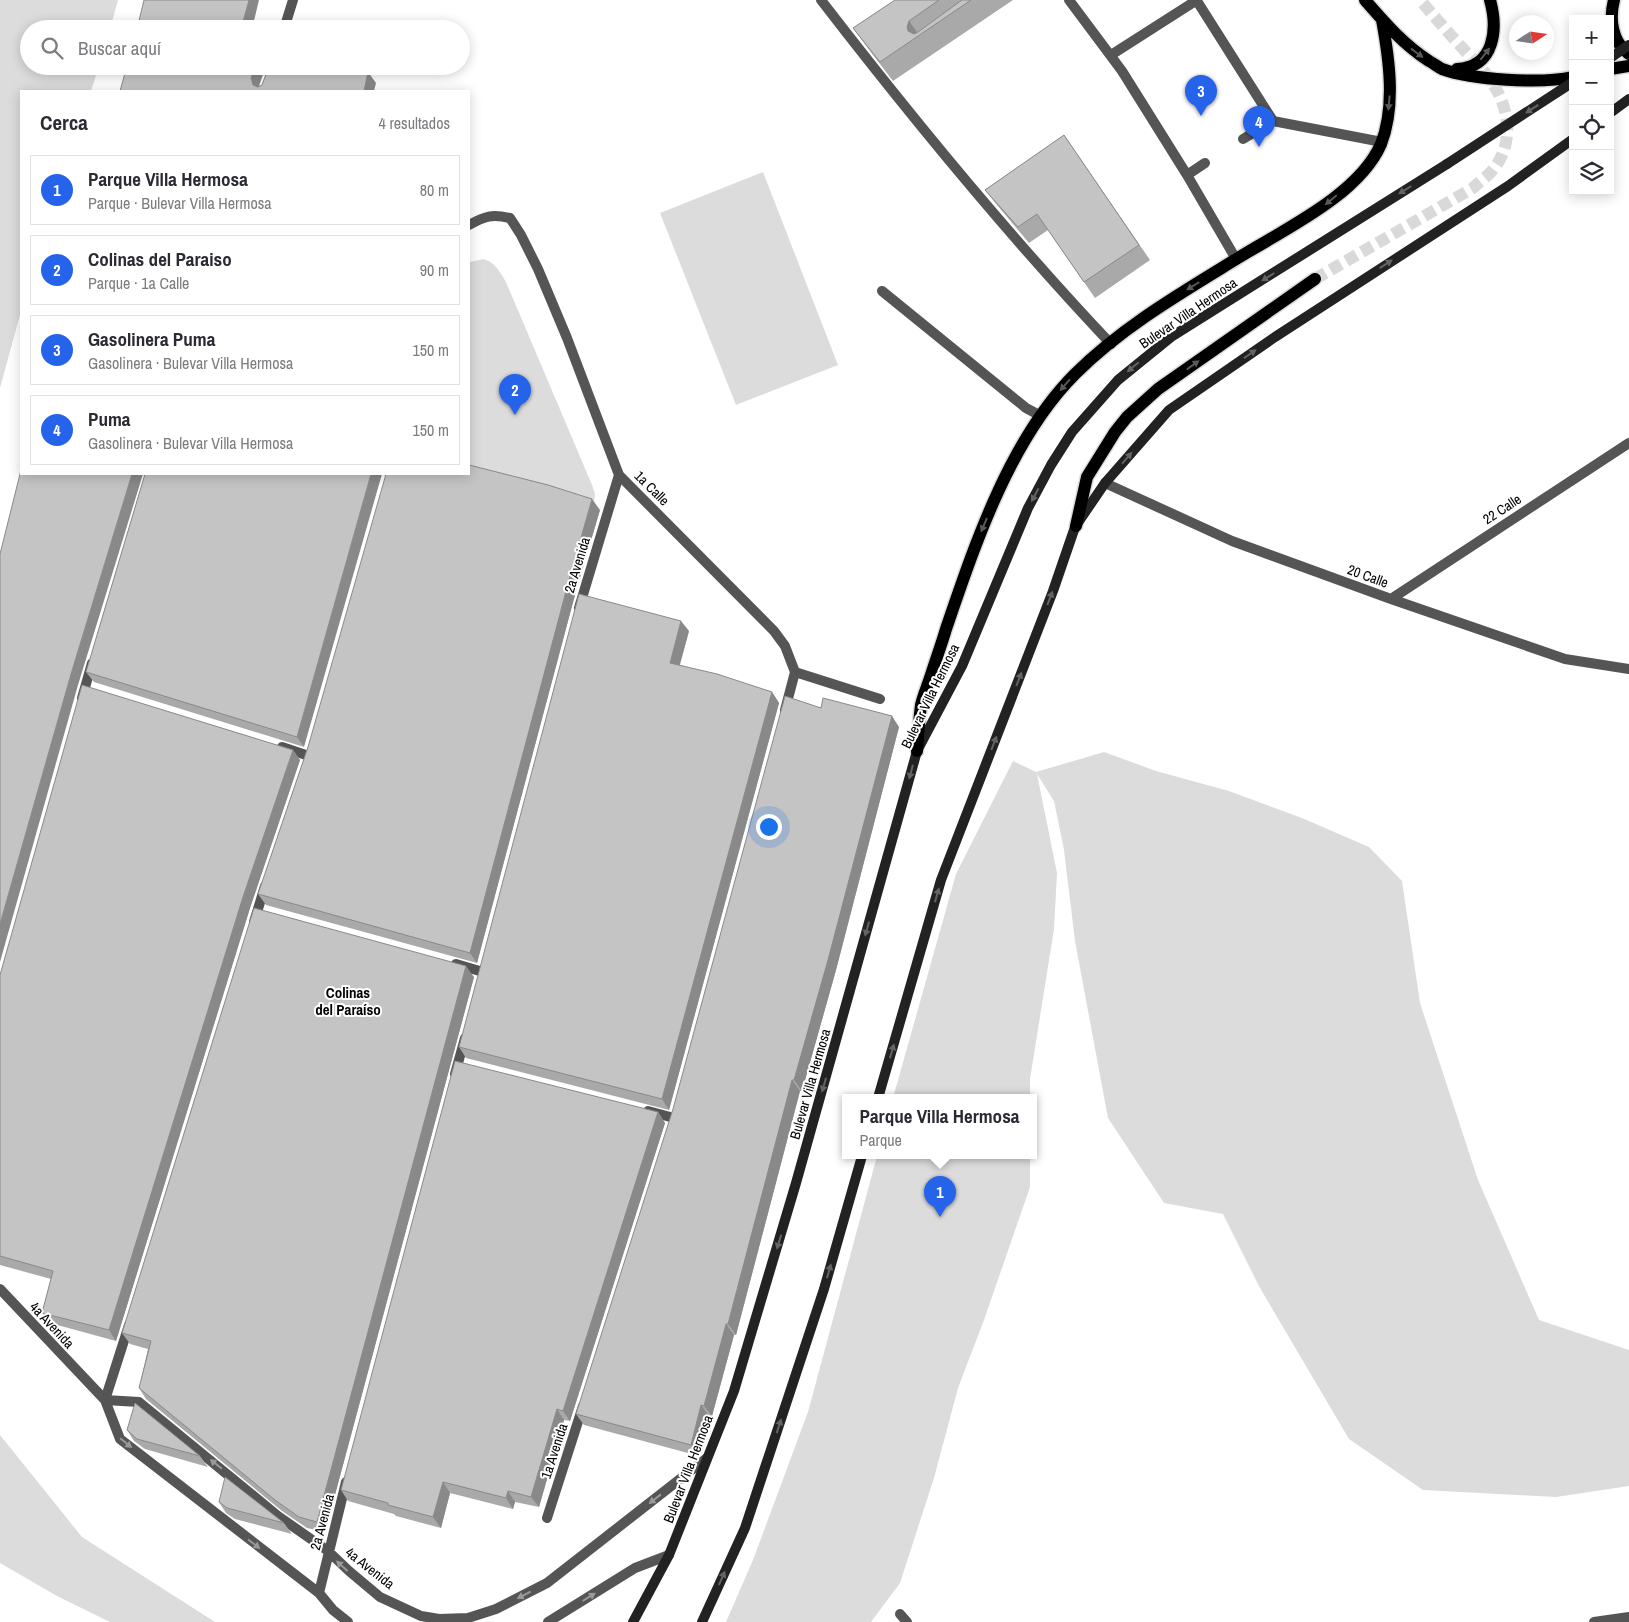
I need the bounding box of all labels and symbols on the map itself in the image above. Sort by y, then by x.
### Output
north arrow [1509,15,1554,60]
one-way arrow [1411,47,1424,57]
one-way arrow [1480,47,1490,61]
pin: 3 [1185,75,1217,116]
one-way arrow [1384,95,1392,111]
one-way arrow [1525,104,1539,113]
pin: 4 [1243,106,1275,147]
one-way arrow [1399,185,1412,195]
one-way arrow [1325,194,1337,205]
one-way arrow [1380,260,1393,269]
one-way arrow [1261,272,1274,281]
street label: Bulevar Villa Hermosa [1136,273,1241,352]
one-way arrow [1187,281,1200,291]
one-way arrow [1244,349,1257,359]
one-way arrow [1186,360,1199,370]
one-way arrow [1127,361,1139,372]
pin: 2 [499,374,531,415]
one-way arrow [1060,379,1071,392]
one-way arrow [1121,452,1133,464]
street label: 1a Calle [631,467,673,509]
one-way arrow [1031,488,1039,502]
street label: 22 Calle [1479,490,1525,528]
one-way arrow [979,518,987,532]
street label: 2a Avenida [560,534,594,595]
street label: 20 Calle [1345,560,1391,592]
one-way arrow [1046,590,1054,605]
street label: Bulevar Villa Hermosa [897,640,963,751]
one-way arrow [1015,672,1023,686]
one-way arrow [990,735,998,750]
one-way arrow [906,765,914,780]
your location [756,814,782,840]
one-way arrow [933,888,941,903]
one-way arrow [863,922,871,937]
district label: Colinas del Paraíso [315,982,381,1020]
street label: Bulevar Villa Hermosa [786,1026,835,1141]
one-way arrow [888,1044,896,1059]
one-way arrow [819,1078,827,1093]
pin: 1 [924,1176,956,1217]
one-way arrow [774,1234,782,1249]
one-way arrow [825,1264,833,1279]
street label: 4a Avenida [26,1298,79,1353]
street label: Bulevar Villa Hermosa [659,1412,717,1525]
one-way arrow [775,1418,783,1433]
street label: 1a Avenida [537,1420,572,1481]
one-way arrow [120,1438,133,1449]
one-way arrow [209,1459,222,1470]
street label: 2a Avenida [306,1491,338,1552]
one-way arrow [649,1494,662,1505]
one-way arrow [247,1538,260,1549]
street label: 4a Avenida [342,1543,399,1593]
one-way arrow [337,1560,349,1572]
one-way arrow [718,1571,726,1585]
one-way arrow [517,1591,531,1599]
one-way arrow [583,1592,596,1601]

